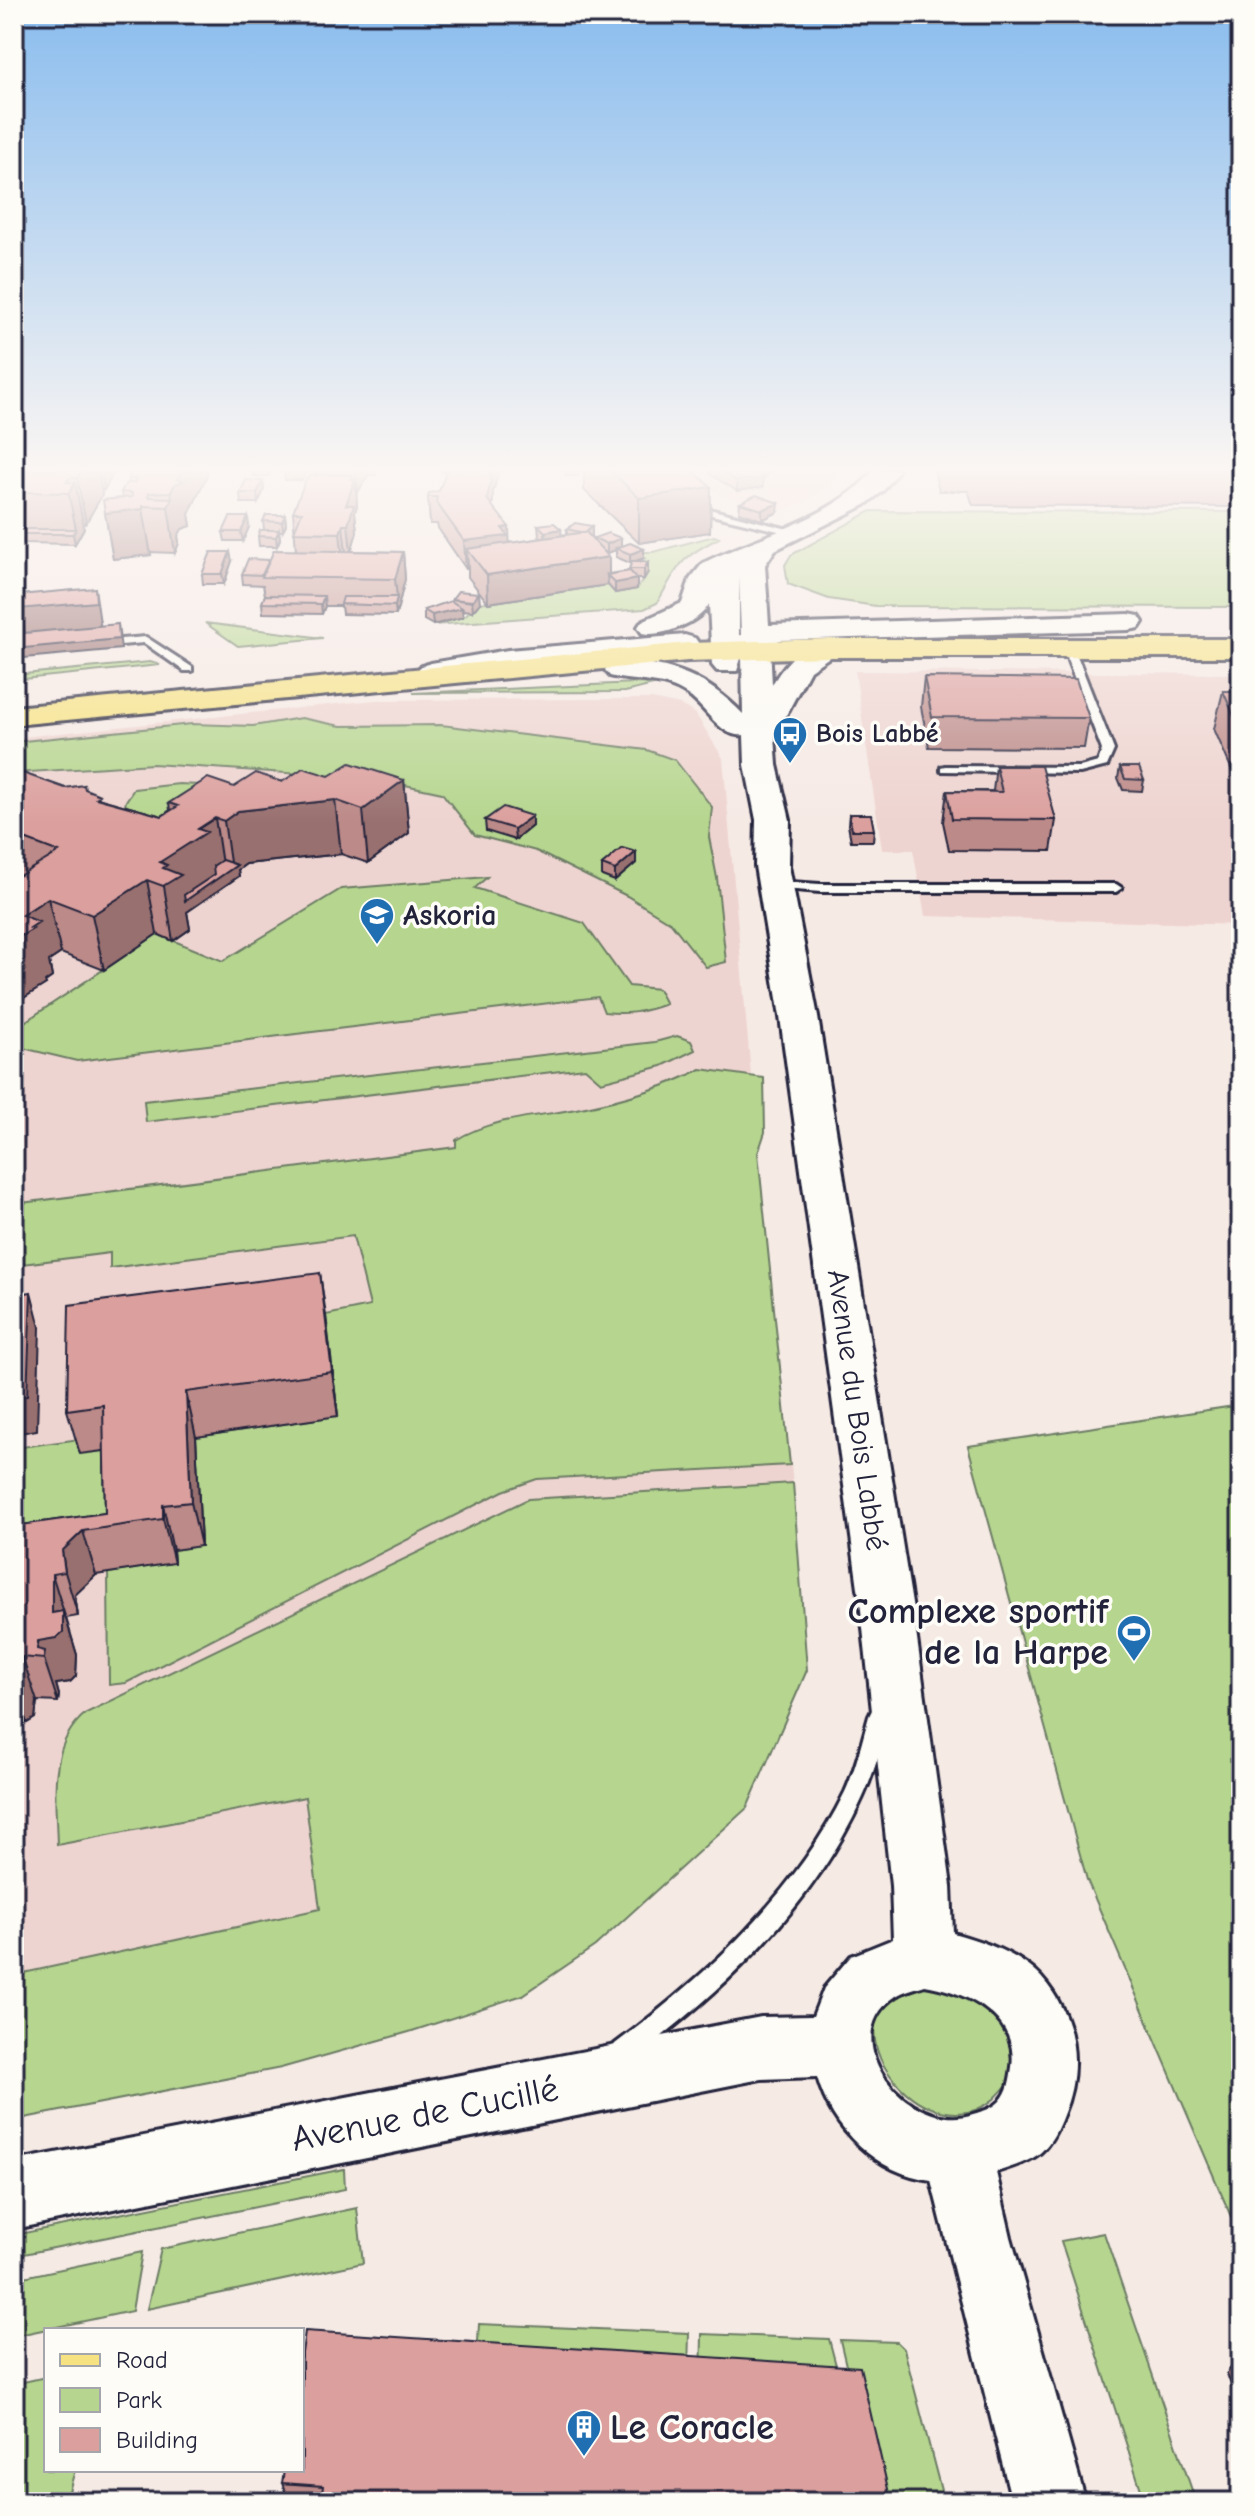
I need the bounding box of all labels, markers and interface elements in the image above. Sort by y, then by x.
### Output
bus stop icon: Bois Labbé [771,715,809,765]
place label: Bois Labbé [816,719,939,749]
school or university icon: Askoria [358,896,396,946]
place label: Askoria [403,898,497,933]
street label: Avenue du Bois Labbé [820,1267,894,1553]
place label: Complexe sportif de la Harpe [847,1591,1109,1673]
sports icon: Complexe sportif de la Harpe [1115,1613,1153,1663]
street label: Avenue de Cucillé [288,2068,562,2160]
legend [44,2328,304,2472]
text: Road [116,2346,168,2374]
text: Park [116,2386,162,2414]
place label: Le Coracle [610,2407,774,2448]
building icon: Le Coracle [565,2408,603,2458]
text: Building [116,2426,198,2454]

